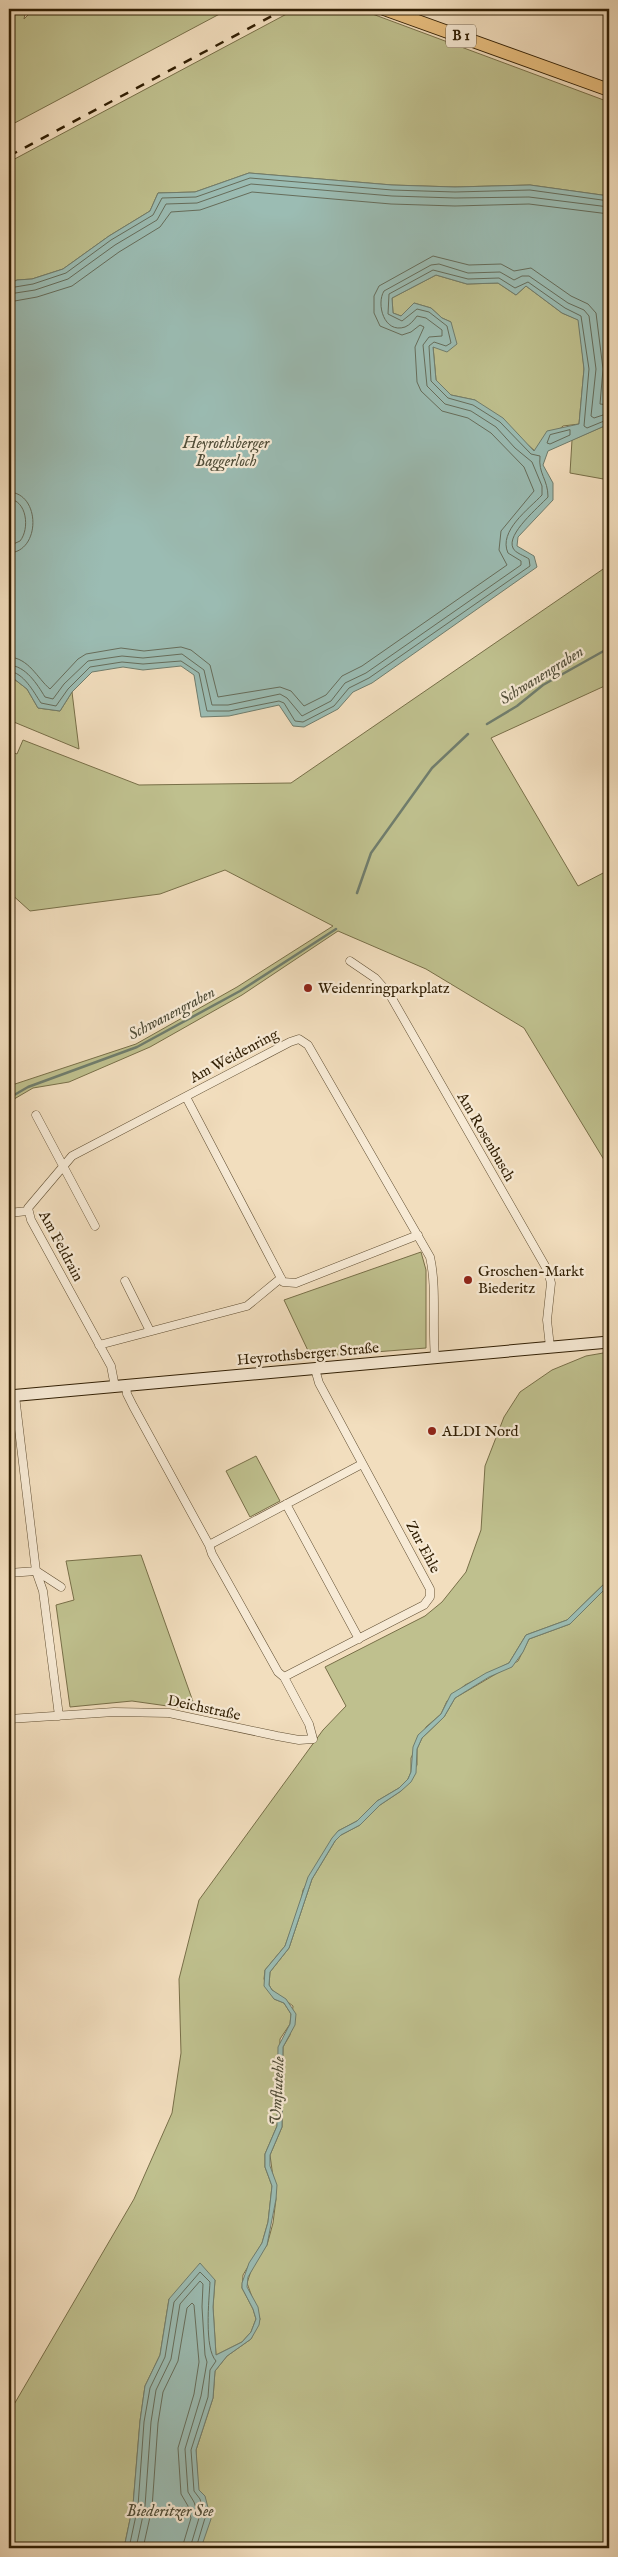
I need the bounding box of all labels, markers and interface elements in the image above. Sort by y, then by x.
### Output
road number: B 1 [446,24,476,48]
water label: Heyrothsberger Baggerloch [182,434,271,472]
water label: Schwanengraben [496,642,588,710]
place label: Weidenringparkplatz [318,979,450,998]
marker: Weidenringparkplatz [302,982,314,994]
water label: Schwanengraben [125,983,219,1045]
street label: Am Weidenring [185,1024,282,1088]
street label: Am Rosenbusch [452,1088,519,1185]
street label: Am Feldrain [34,1207,88,1285]
place label: Groschen-Markt Biederitz [478,1262,584,1298]
marker: Groschen-Markt Biederitz [462,1274,474,1286]
street label: Heyrothsberger Straße [236,1338,380,1370]
place label: ALDI Nord [441,1422,520,1441]
marker: ALDI Nord [426,1425,438,1437]
street label: Zur Ehle [401,1518,445,1576]
street label: Deichstraße [166,1691,242,1725]
water label: Umflutehle [266,2055,290,2126]
water label: Biederitzer See [126,2502,214,2522]

